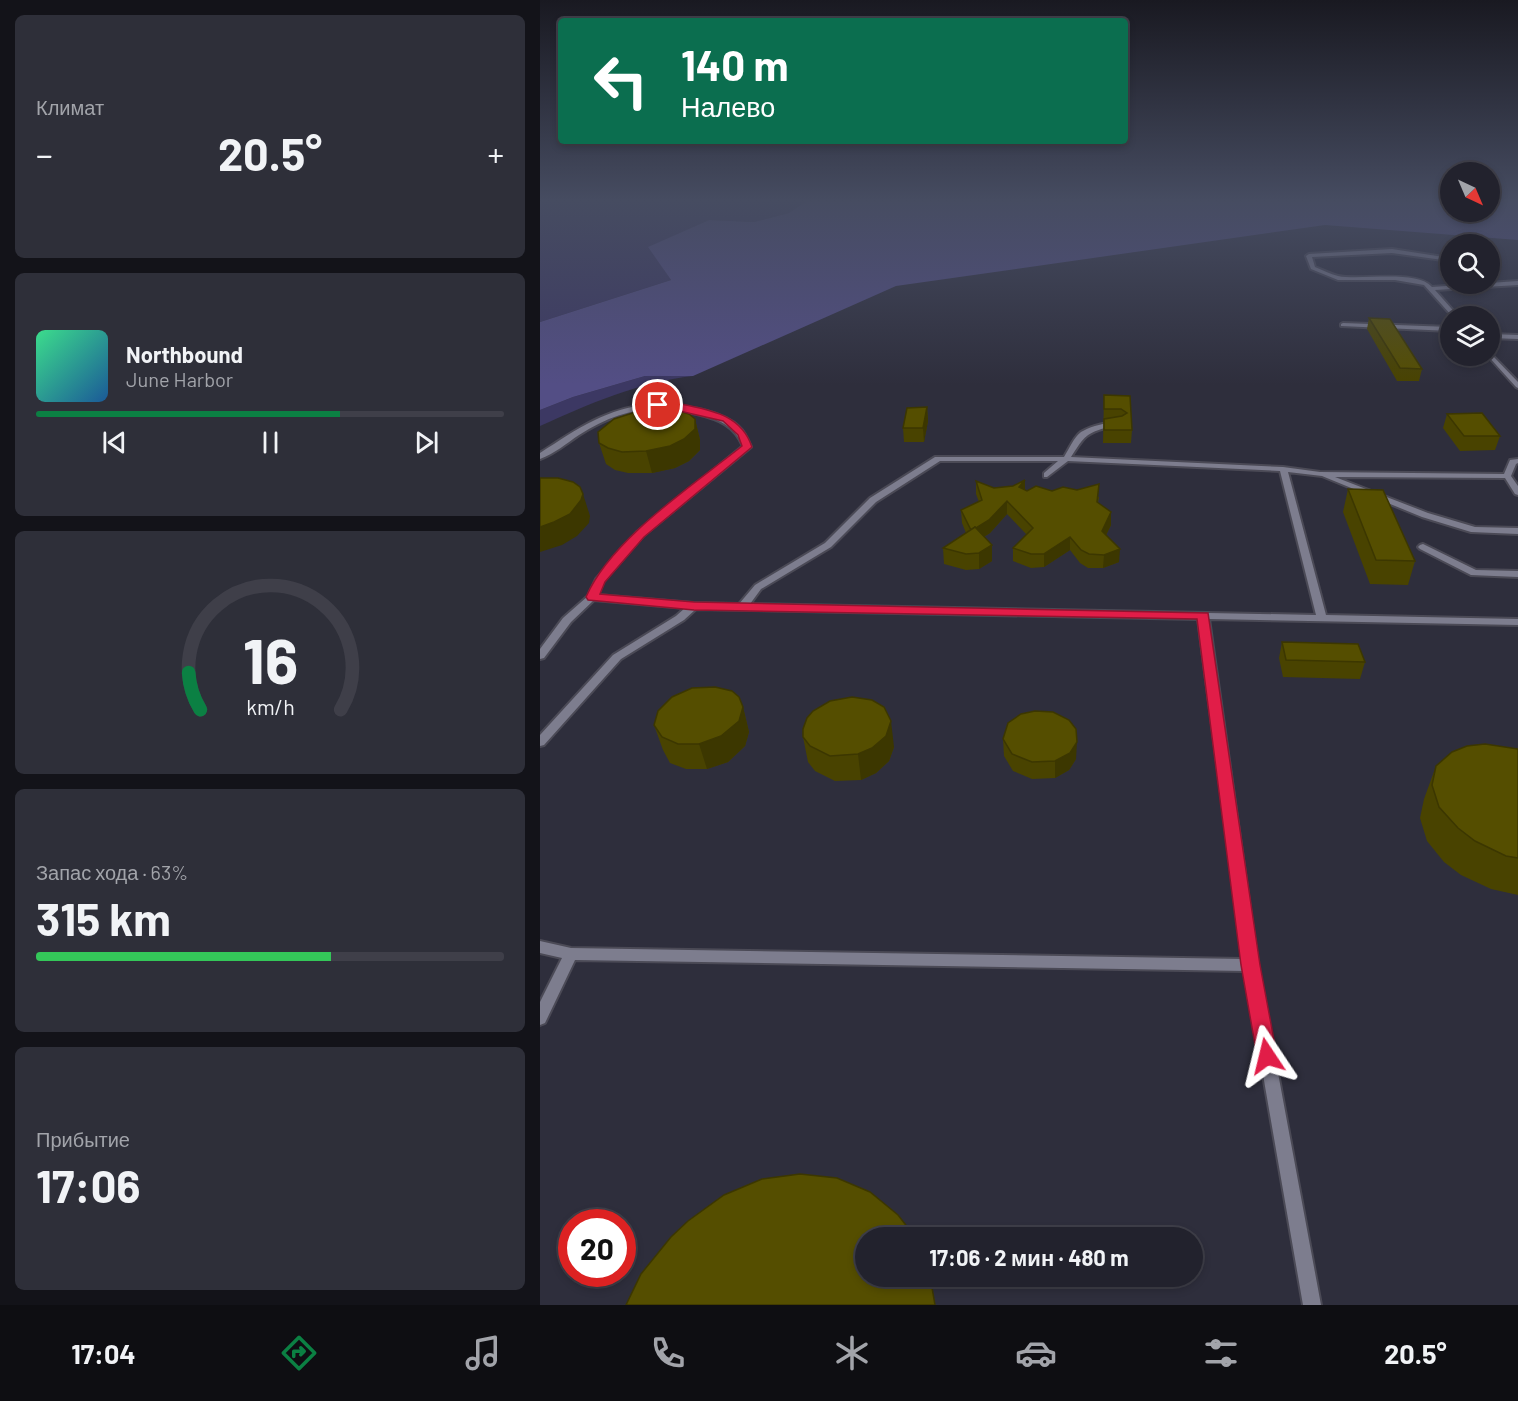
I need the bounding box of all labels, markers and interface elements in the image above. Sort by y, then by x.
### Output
text: 140 m [681,39,789,89]
icon: left [582,42,660,120]
text: Налево [681,90,775,122]
text: Климат [36,95,104,119]
text: 20.5° [218,126,322,180]
text: − [36,134,53,174]
text: + [488,134,504,174]
north arrow [1440,162,1500,222]
map controls [1440,162,1500,366]
button: search [1440,234,1500,294]
button: layers [1440,306,1500,366]
text: Northbound [126,341,243,367]
text: June Harbor [126,367,233,391]
pin [632,379,683,430]
icon: arrive [641,388,674,421]
icon: previous [98,426,131,459]
icon: pause [254,426,287,459]
icon: next [410,426,443,459]
text: 16 [242,622,298,696]
text: km/h [246,694,294,719]
text: Запас хода · 63% [36,860,188,884]
text: 315 km [36,891,171,945]
position arrow [1235,1024,1299,1088]
text: Прибытие [36,1127,130,1151]
text: 17:06 [36,1158,140,1212]
speed limit sign: 20 [558,1209,636,1287]
text: 17:06 · 2 мин · 480 m [929,1244,1129,1270]
icon: directions [278,1332,320,1374]
icon: music [462,1332,504,1374]
icon: phone [647,1332,689,1374]
icon: climate [831,1332,873,1374]
icon: car [1015,1332,1057,1374]
icon: filters [1200,1332,1242,1374]
text: 17:04 [71,1337,136,1369]
text: 20.5° [1384,1337,1447,1369]

